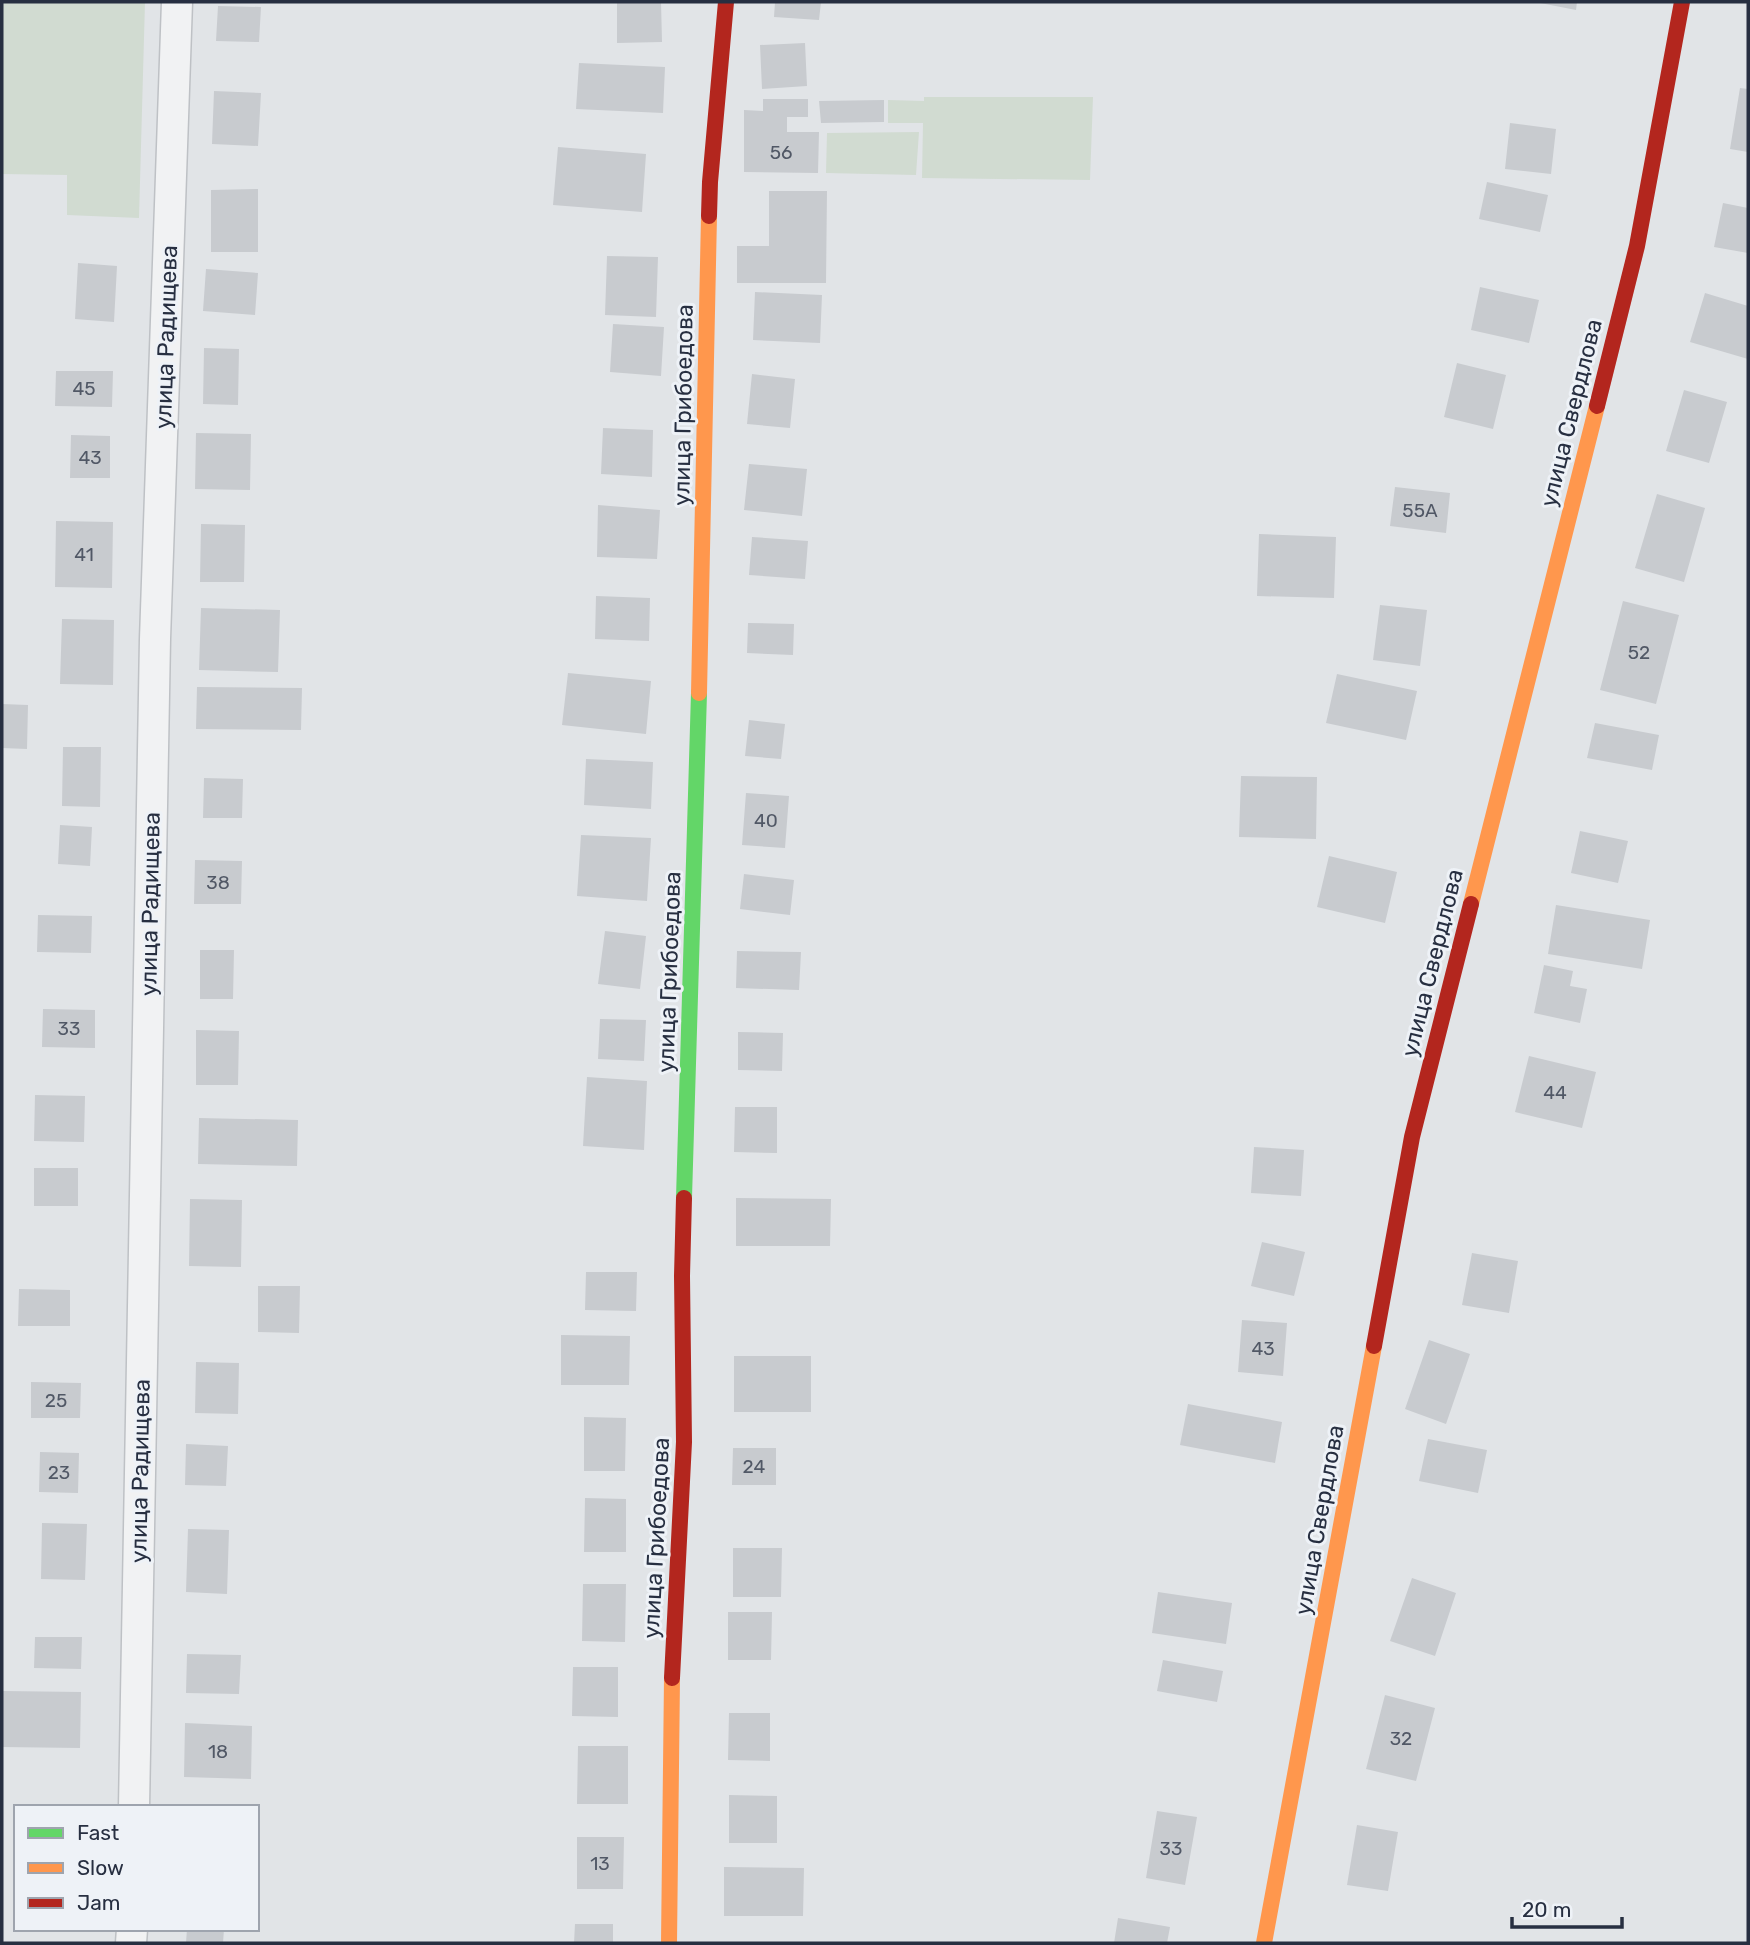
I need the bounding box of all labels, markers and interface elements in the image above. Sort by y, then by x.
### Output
house number: 56 [770,141,792,164]
street label: улица Радищева [149,244,183,430]
street label: улица Грибоедова [667,304,699,506]
street label: улица Свердлова [1534,316,1608,510]
house number: 45 [72,377,96,400]
house number: 43 [78,446,102,469]
house number: 55А [1402,499,1438,522]
house number: 41 [74,543,94,566]
house number: 52 [1628,641,1650,664]
house number: 40 [754,809,778,832]
street label: улица Радищева [134,812,166,996]
street label: улица Свердлова [1395,866,1469,1060]
house number: 38 [206,871,230,894]
street label: улица Грибоедова [651,871,687,1073]
house number: 33 [58,1017,80,1040]
house number: 44 [1543,1081,1567,1104]
house number: 43 [1251,1337,1275,1360]
street label: улица Радищева [124,1379,156,1563]
house number: 25 [45,1389,67,1412]
street label: улица Свердлова [1288,1423,1350,1617]
street label: улица Грибоедова [637,1437,675,1639]
house number: 24 [743,1455,766,1478]
house number: 23 [48,1461,70,1484]
house number: 32 [1390,1727,1412,1750]
house number: 18 [208,1740,228,1763]
legend [14,1805,259,1931]
text: Fast [77,1820,119,1845]
house number: 33 [1160,1837,1182,1860]
house number: 13 [590,1852,610,1875]
text: Slow [77,1855,124,1880]
scale bar [1512,1885,1622,1929]
text: Jam [77,1890,121,1915]
text: 20 m [1522,1897,1571,1922]

